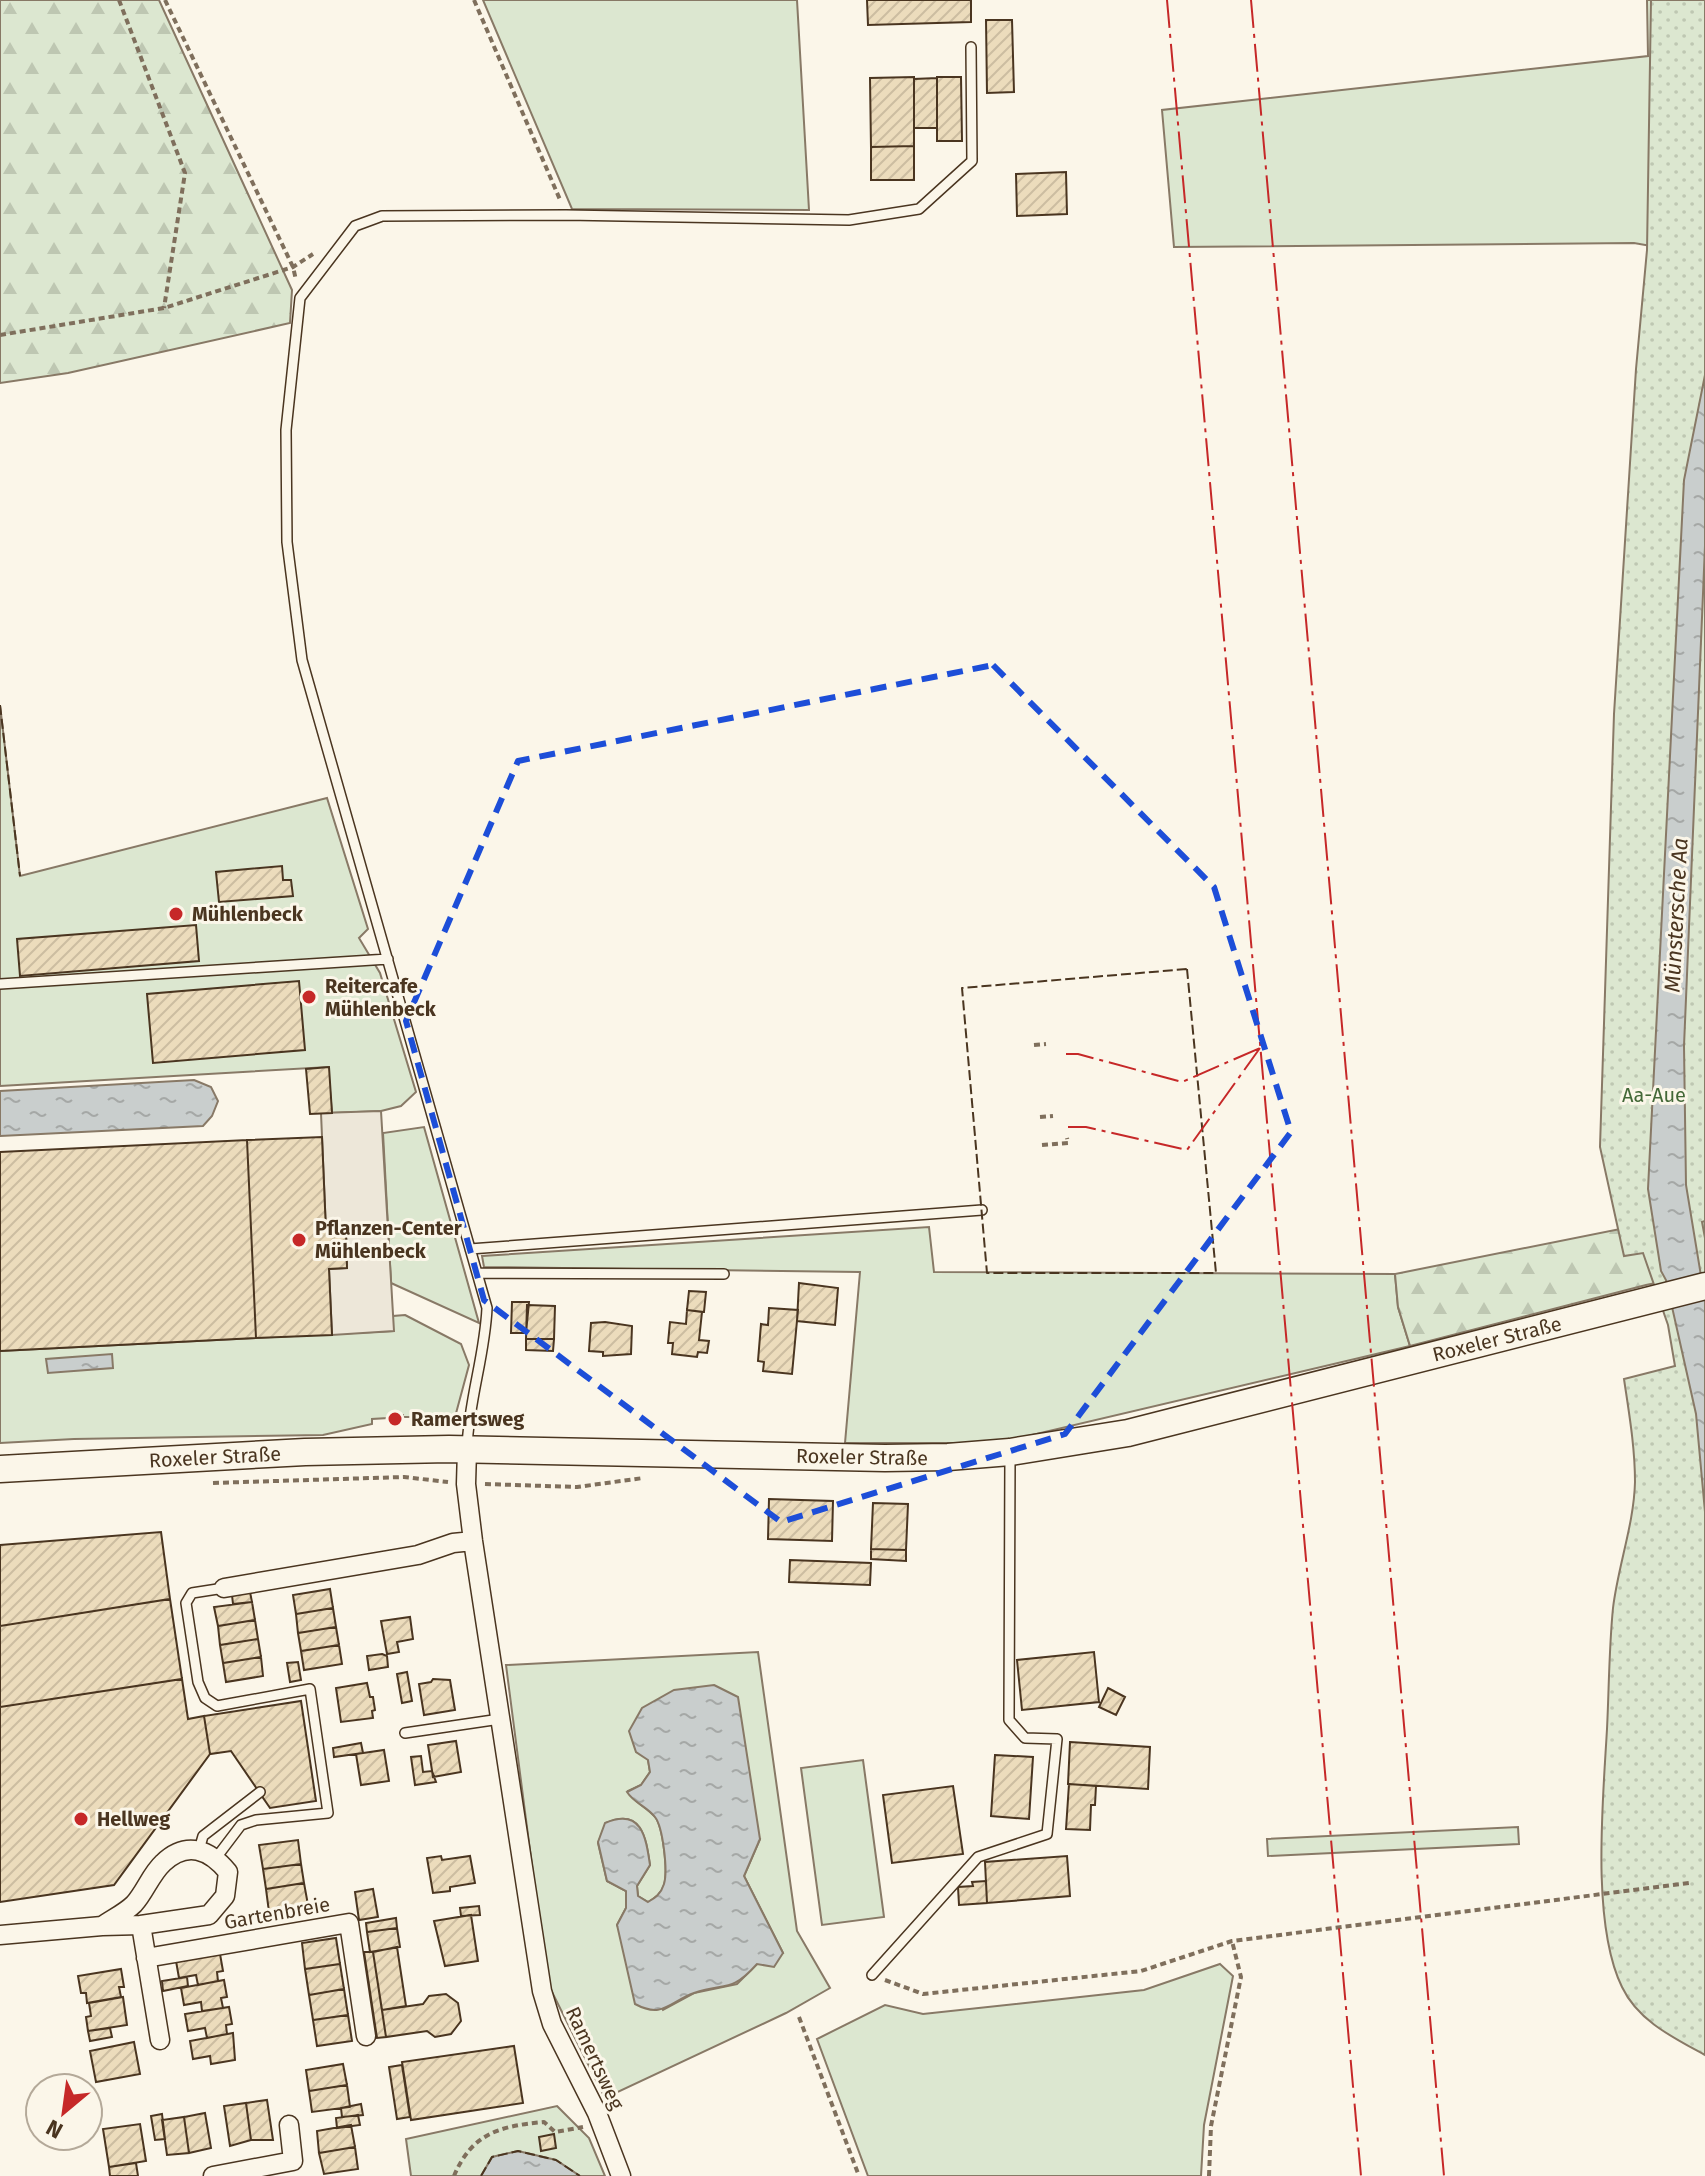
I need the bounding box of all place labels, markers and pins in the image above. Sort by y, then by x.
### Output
place label: Mühlenbeck [192,902,304,926]
marker: Mühlenbeck [167,905,185,923]
place label: Reitercafe Mühlenbeck [325,974,437,1021]
marker: Reitercafe Mühlenbeck [300,988,318,1006]
place label: Pflanzen-Center Mühlenbeck [315,1216,463,1263]
marker: Pflanzen-Center Mühlenbeck [290,1231,308,1249]
place label: Ramertsweg [411,1407,525,1431]
marker: Ramertsweg [386,1410,404,1428]
place label: Hellweg [97,1807,171,1831]
marker: Hellweg [72,1810,90,1828]

